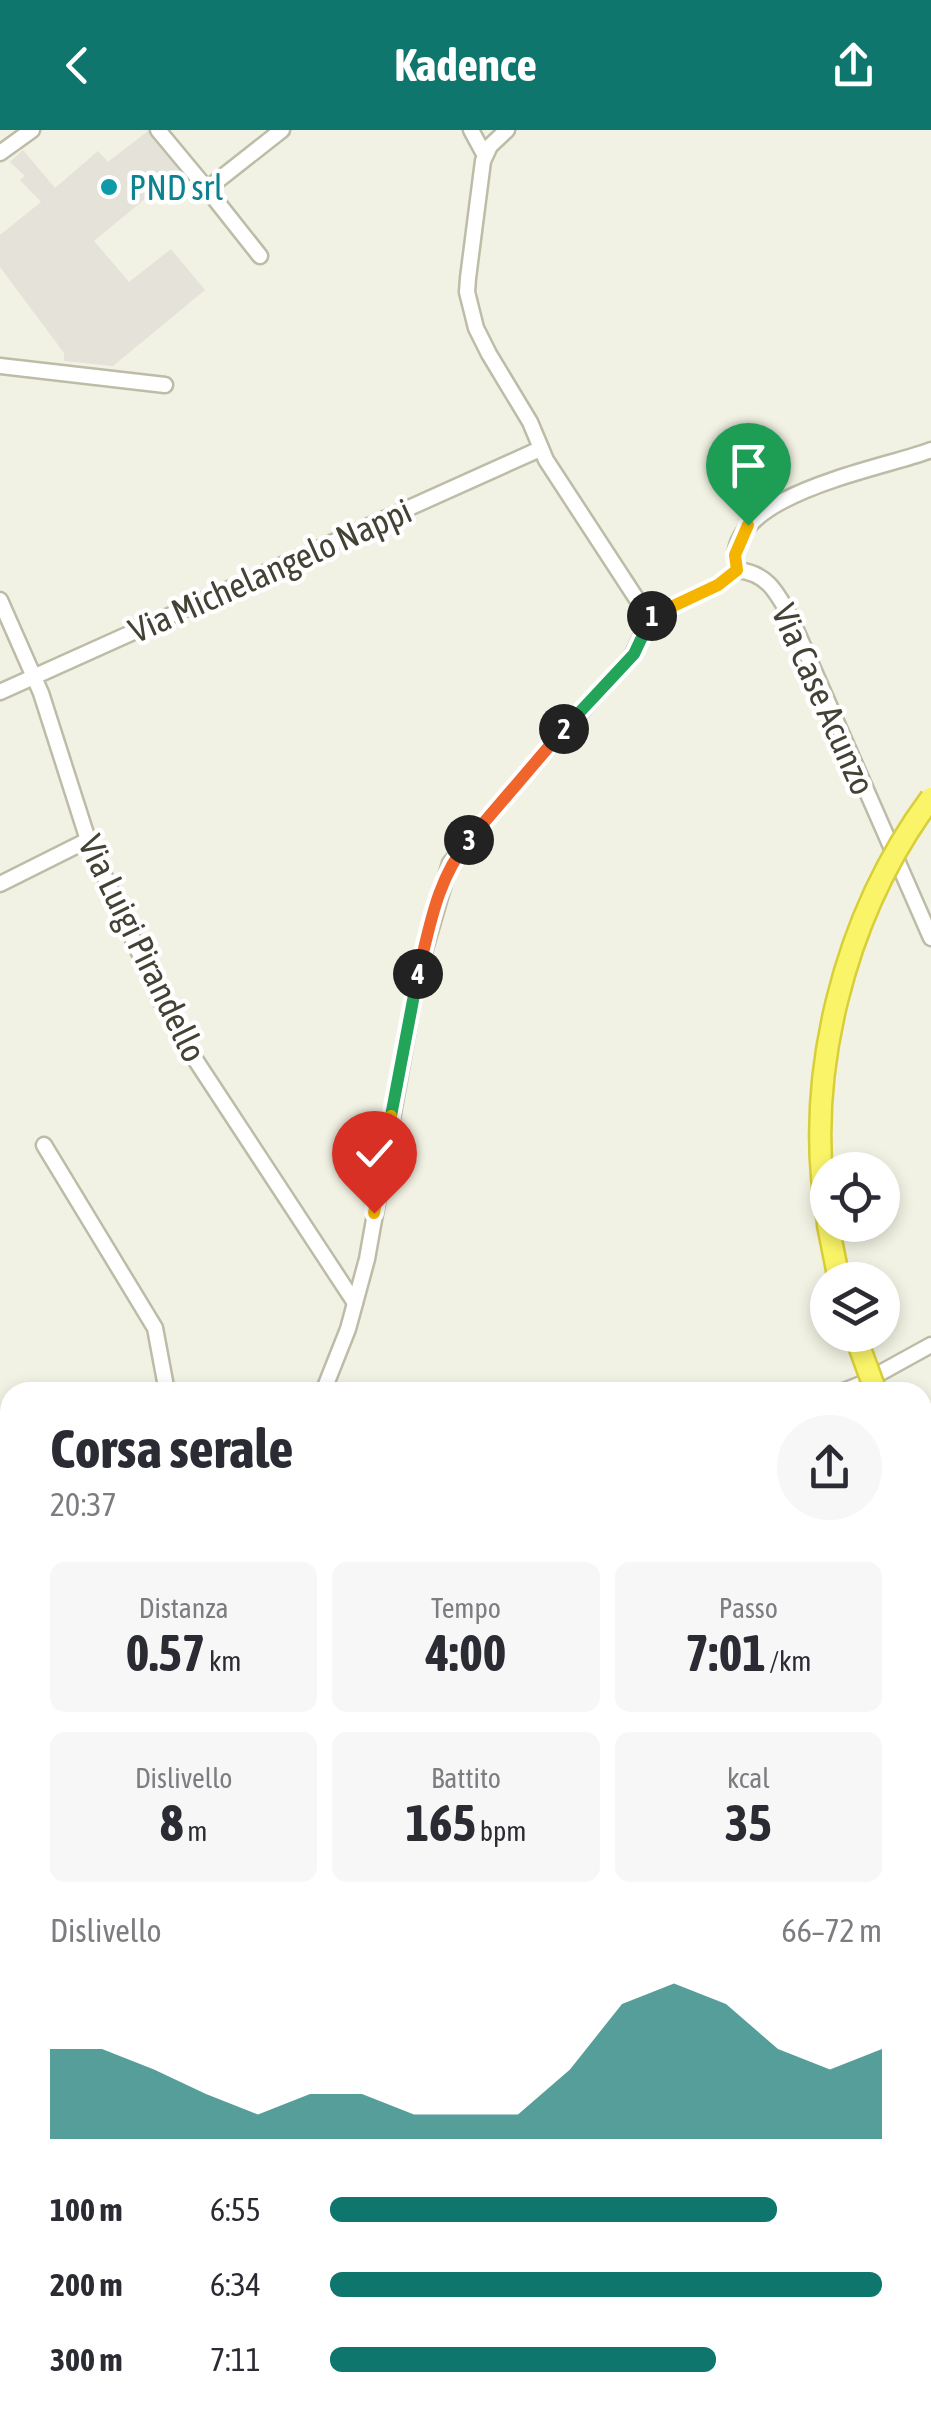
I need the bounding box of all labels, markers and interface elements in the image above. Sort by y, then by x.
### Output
icon: back [50,38,105,93]
icon: share [826,38,881,93]
text: Kadence [394,39,537,91]
place label: PND srl [129,167,223,207]
marker: PND srl [98,176,120,198]
pin [706,423,791,526]
icon: arrive [721,438,776,493]
street label: Via Michelangelo Nappi [123,490,417,650]
pin: 1 [627,591,677,641]
street label: Via Case Acunzo [764,598,884,800]
text: 1 [645,600,659,632]
pin: 2 [539,704,589,754]
text: 2 [557,713,571,745]
pin: 3 [444,815,494,865]
text: 3 [462,824,476,856]
street label: Via Luigi Pirandello [71,828,215,1068]
pin: 4 [393,949,443,999]
text: 4 [411,958,425,990]
pin [332,1111,417,1214]
icon: check [347,1126,402,1181]
map controls [810,1152,900,1352]
button: locate [810,1152,900,1242]
button: layers [810,1262,900,1352]
button: share [777,1415,882,1520]
text: Corsa serale [50,1417,293,1480]
text: 20:37 [50,1486,117,1523]
text: Distanza [139,1592,229,1624]
text: Tempo [431,1592,501,1624]
text: Passo [719,1592,778,1624]
text: 0.57 [126,1624,205,1682]
text: 4:00 [426,1624,506,1682]
text: 7:01 [685,1624,766,1682]
text: km [205,1645,242,1677]
text: /km [766,1645,811,1677]
text: Dislivello [135,1762,232,1794]
text: Battito [431,1762,501,1794]
text: kcal [727,1762,770,1794]
text: 8 [160,1794,183,1852]
text: 165 [405,1794,476,1852]
text: 35 [725,1794,772,1852]
text: m [183,1815,207,1847]
text: bpm [476,1815,527,1847]
text: Dislivello [50,1912,162,1949]
text: 66–72 m [782,1912,882,1949]
text: 100 m [50,2191,123,2228]
text: 6:55 [210,2191,261,2228]
text: 200 m [50,2266,123,2303]
text: 6:34 [210,2266,261,2303]
text: 300 m [50,2341,123,2378]
text: 7:11 [210,2341,261,2378]

